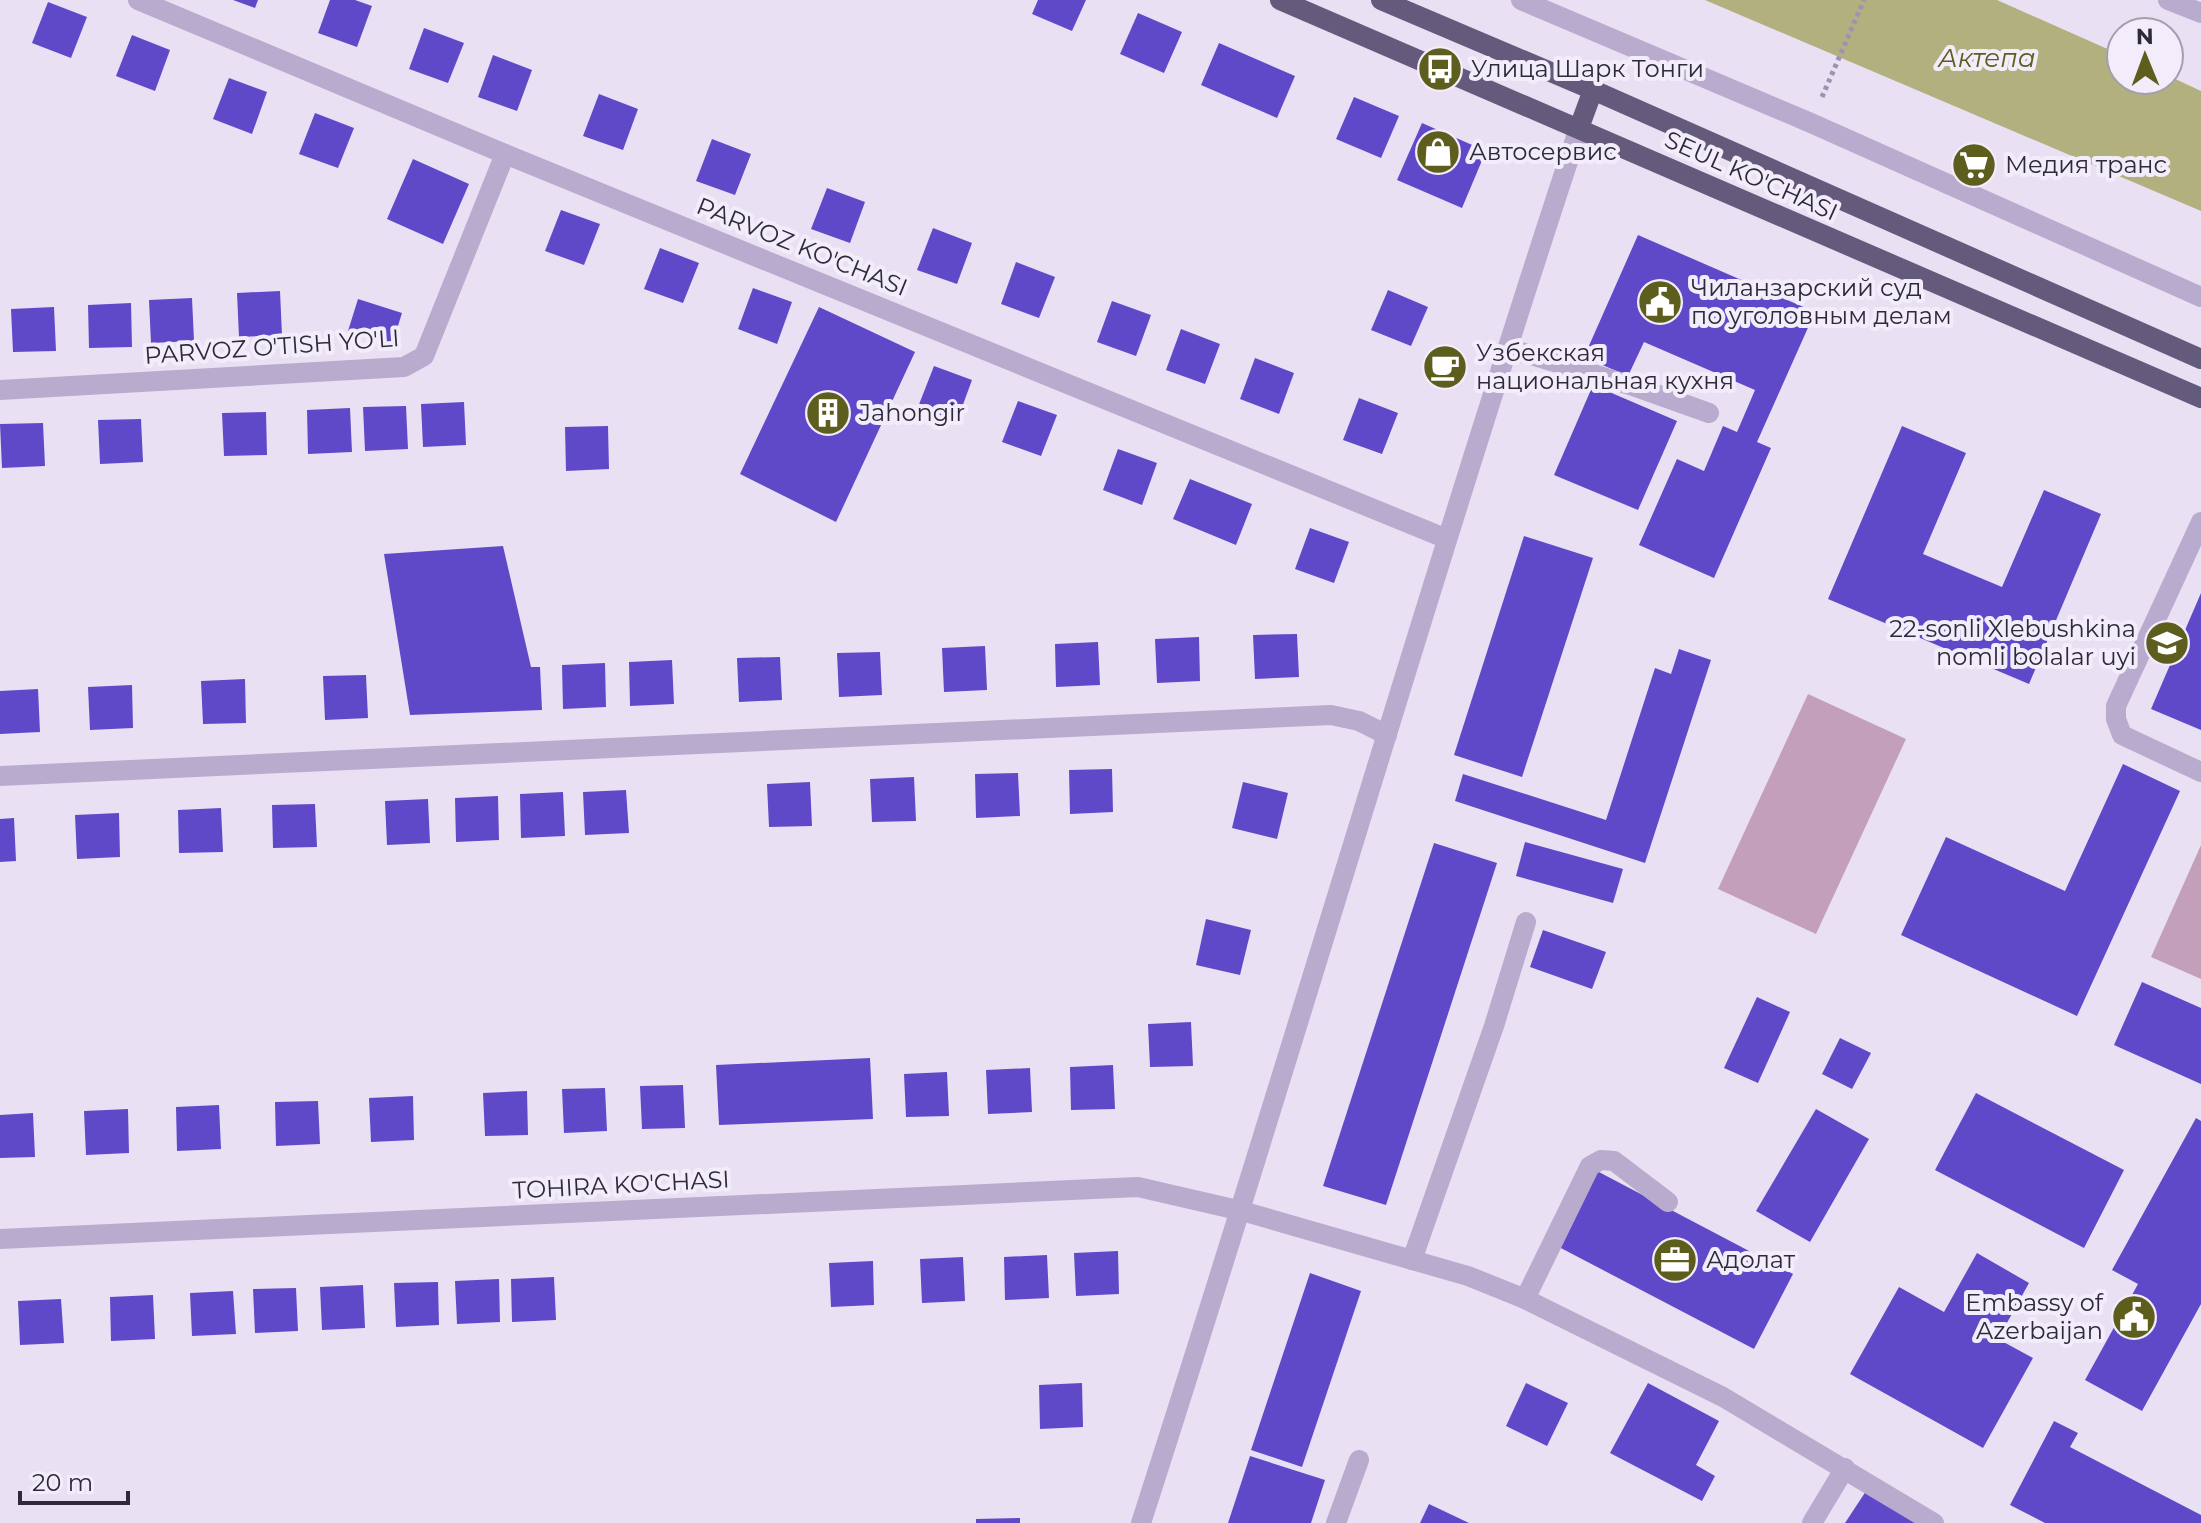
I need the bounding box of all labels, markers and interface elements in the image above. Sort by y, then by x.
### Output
north arrow [2105,16,2185,96]
text: N [2136,23,2154,50]
water label: Актепа [1937,42,2036,74]
bus stop icon: Улица Шарк Тонги [1416,45,1464,93]
place label: Улица Шарк Тонги [1471,54,1704,83]
street label: SEUL KO'CHASI [1660,124,1842,227]
shop icon: Автосервис [1414,128,1462,176]
place label: Автосервис [1469,137,1617,166]
supermarket icon: Медия транс [1950,141,1998,189]
place label: Медия транс [2005,150,2167,179]
street label: PARVOZ KO'CHASI [693,191,912,302]
place label: Чиланзарский суд по уголовным делам [1691,273,1952,330]
public building icon: Чиланзарский суд по уголовным делам [1636,278,1684,326]
street label: PARVOZ O'TISH YO'LI [143,323,400,370]
place label: Узбекская национальная кухня [1476,338,1734,395]
cafe icon: Узбекская национальная кухня [1421,343,1469,391]
building icon: Jahongir [804,389,852,437]
place label: Jahongir [858,398,965,427]
place label: 22-sonli Xlebushkina nomli bolalar uyi [1889,614,2136,671]
school or university icon: 22-sonli Xlebushkina nomli bolalar uyi [2143,619,2191,667]
street label: TOHIRA KO'CHASI [512,1164,730,1205]
office icon: Адолат [1651,1236,1699,1284]
place label: Адолат [1706,1245,1796,1274]
place label: Embassy of Azerbaijan [1965,1288,2104,1345]
public building icon: Embassy of Azerbaijan [2110,1293,2158,1341]
scale bar [20,1455,128,1505]
text: 20 m [32,1468,93,1497]

